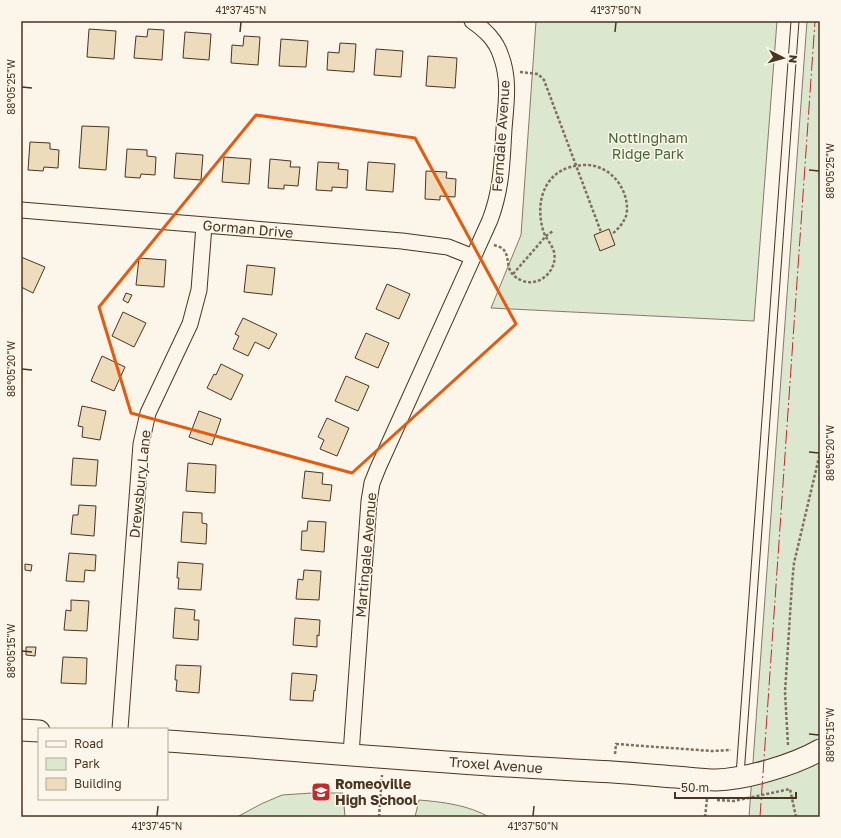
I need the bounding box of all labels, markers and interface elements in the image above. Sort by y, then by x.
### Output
text: 41°37'45"N [216,4,266,16]
text: 41°37'50"N [591,4,641,16]
north arrow [763,38,803,78]
text: N [787,54,800,64]
text: 88°05'25"W [5,59,17,115]
street label: Ferndale Avenue [488,79,513,193]
park label: Nottingham Ridge Park [608,129,688,162]
text: 88°05'25"W [824,143,836,199]
street label: Gorman Drive [202,216,294,241]
text: 88°05'20"W [5,341,17,397]
text: 88°05'20"W [824,425,836,481]
street label: Drewsbury Lane [125,429,154,539]
street label: Martingale Avenue [352,492,379,618]
text: 88°05'15"W [5,623,17,678]
text: 88°05'15"W [824,707,836,762]
legend [38,728,168,800]
text: Road [74,736,103,751]
street label: Troxel Avenue [449,753,543,776]
text: Park [74,756,100,771]
scale bar [675,774,796,800]
place label: Romeoville High School [335,775,418,808]
text: Building [74,776,122,791]
text: 50 m [681,780,709,795]
school or university icon: Romeoville High School [310,781,332,803]
text: 41°37'45"N [132,820,182,832]
text: 41°37'50"N [508,820,558,832]

